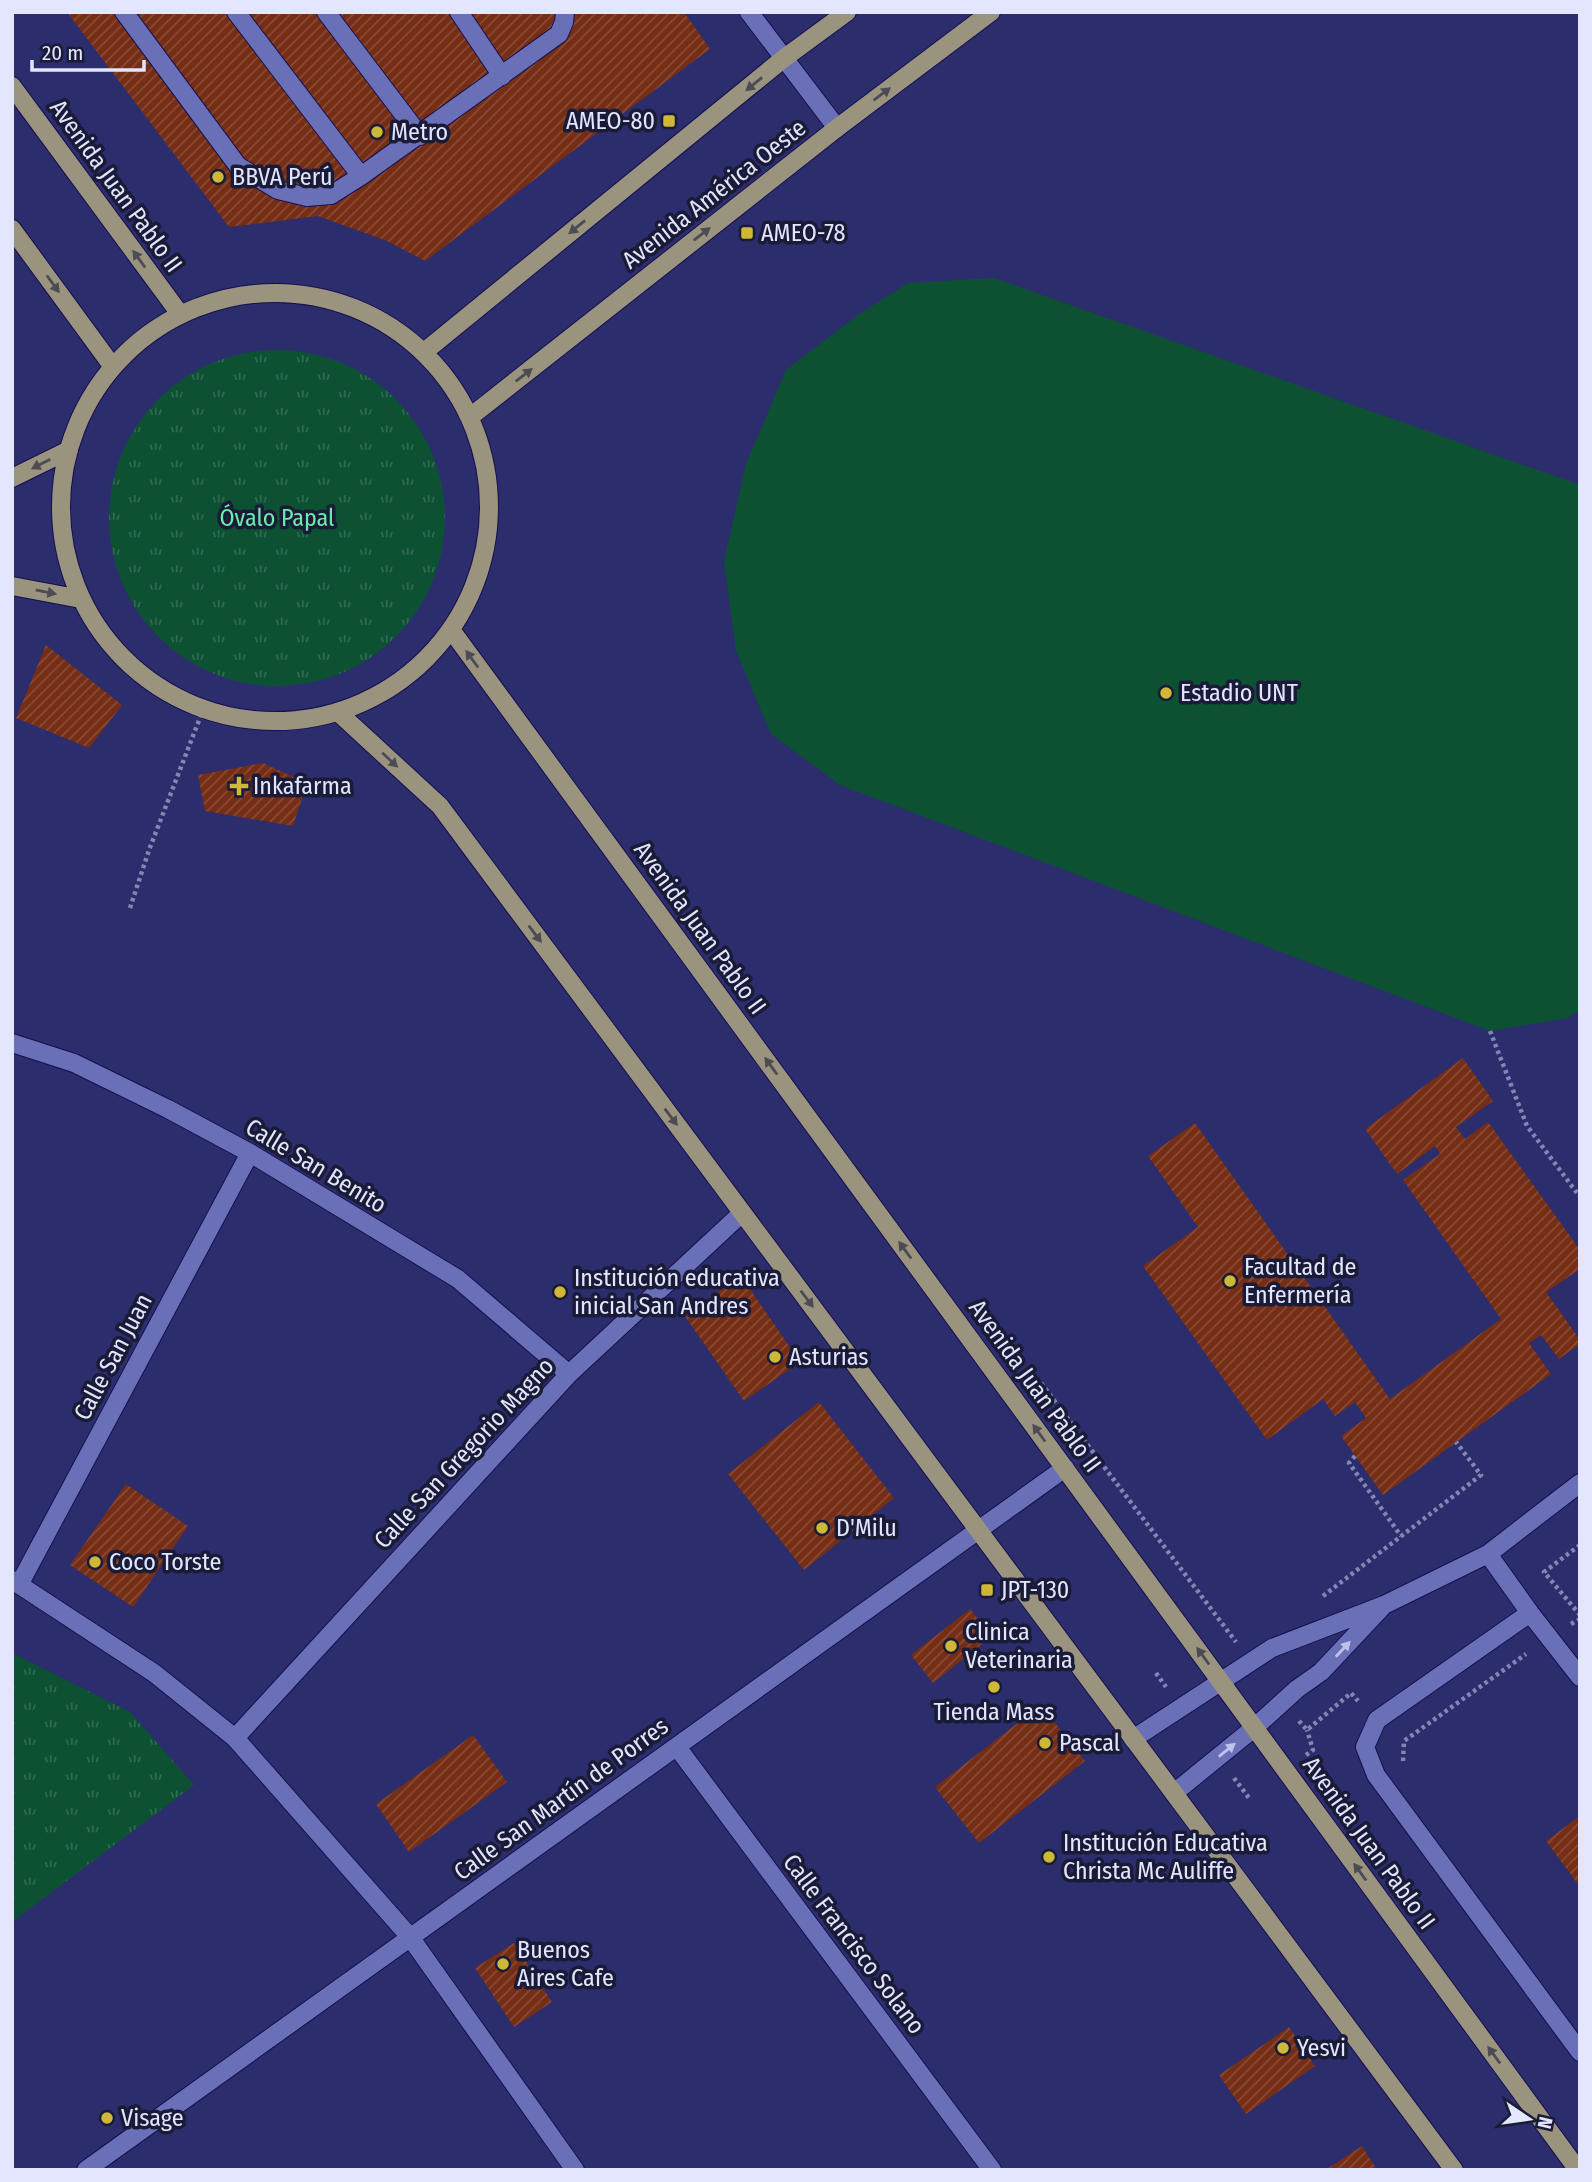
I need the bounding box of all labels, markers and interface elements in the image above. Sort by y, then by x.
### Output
scale bar [32,28,144,72]
text: 20 m [42,40,83,66]
one-way arrow [745,76,763,91]
one-way arrow [873,88,891,102]
street label: Avenida Juan Pablo II [44,94,188,278]
place label: AMEO-80 [566,107,655,135]
marker: AMEO-80 [661,113,677,129]
street label: Avenida América Oeste [617,114,811,274]
place label: Metro [391,118,448,146]
marker: Metro [369,124,385,140]
place label: BBVA Perú [232,163,333,191]
marker: BBVA Perú [210,169,226,185]
one-way arrow [569,219,586,234]
place label: AMEO-78 [761,219,845,247]
marker: AMEO-78 [739,225,755,241]
one-way arrow [694,227,711,242]
one-way arrow [133,250,147,268]
one-way arrow [45,275,60,293]
one-way arrow [515,368,533,383]
one-way arrow [31,459,51,470]
park label: Óvalo Papal [220,504,334,532]
one-way arrow [35,587,57,598]
one-way arrow [466,650,480,668]
place label: Estadio UNT [1180,679,1298,707]
marker: Estadio UNT [1158,685,1174,701]
one-way arrow [381,752,399,768]
place label: Inkafarma [253,772,352,800]
marker: Inkafarma [231,778,247,794]
street label: Avenida Juan Pablo II [628,836,772,1020]
one-way arrow [528,925,542,943]
one-way arrow [764,1057,778,1075]
one-way arrow [663,1108,677,1126]
street label: Calle San Benito [241,1113,391,1219]
one-way arrow [898,1240,912,1259]
place label: Facultad de Enfermería [1244,1253,1356,1309]
place label: Institución educativa inicial San Andres [574,1264,780,1320]
marker: Facultad de Enfermería [1222,1273,1238,1289]
marker: Institución educativa inicial San Andres [552,1284,568,1300]
street label: Calle San Juan [68,1289,158,1425]
one-way arrow [799,1290,814,1308]
street label: Avenida Juan Pablo II [963,1294,1107,1478]
place label: Asturias [789,1343,869,1371]
marker: Asturias [767,1349,783,1365]
street label: Calle San Gregorio Magno [368,1352,560,1554]
one-way arrow [1033,1424,1047,1442]
place label: D'Milu [836,1514,897,1542]
marker: D'Milu [814,1520,830,1536]
place label: Coco Torste [109,1548,221,1576]
marker: Coco Torste [87,1554,103,1570]
place label: JPT-130 [1001,1576,1069,1604]
marker: JPT-130 [979,1582,995,1598]
place label: Clinica Veterinaria [965,1618,1073,1674]
marker: Clinica Veterinaria [943,1638,959,1654]
one-way arrow [1334,1641,1350,1658]
one-way arrow [1196,1647,1210,1665]
marker: Tienda Mass [986,1679,1002,1695]
place label: Tienda Mass [934,1698,1054,1726]
street label: Calle San Martín de Porres [448,1712,674,1886]
place label: Pascal [1059,1729,1120,1757]
marker: Pascal [1037,1735,1053,1751]
one-way arrow [1217,1743,1235,1758]
street label: Avenida Juan Pablo II [1297,1751,1441,1935]
place label: Institución Educativa Christa Mc Auliffe [1063,1829,1268,1885]
street label: Calle Francisco Solano [777,1849,931,2039]
marker: Institución Educativa Christa Mc Auliffe [1041,1849,1057,1865]
one-way arrow [1353,1863,1367,1881]
place label: Buenos Aires Cafe [517,1936,614,1992]
marker: Buenos Aires Cafe [495,1956,511,1972]
place label: Yesvi [1297,2034,1346,2062]
marker: Yesvi [1275,2040,1291,2056]
one-way arrow [1488,2046,1502,2064]
north arrow [1494,2084,1564,2154]
place label: Visage [121,2104,184,2132]
marker: Visage [99,2110,115,2126]
text: N [1533,2115,1558,2131]

